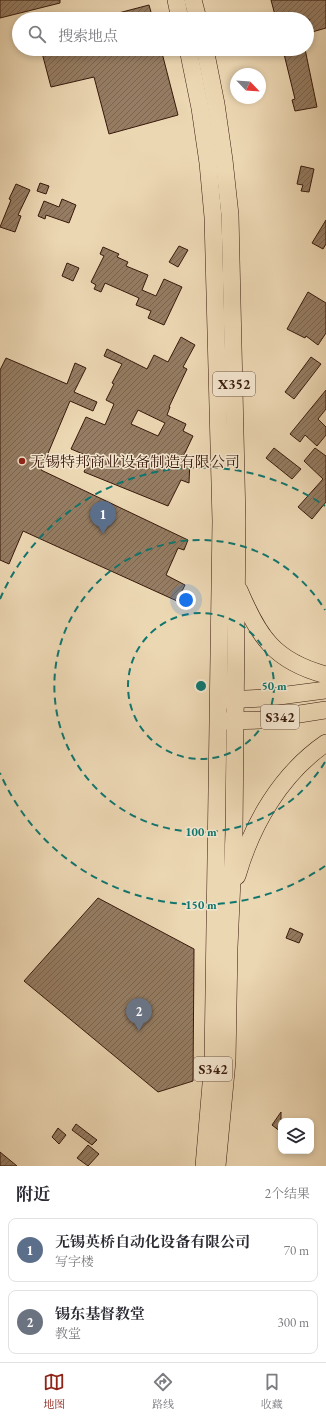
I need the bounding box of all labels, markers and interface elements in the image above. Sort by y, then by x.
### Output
search box [12,12,314,56]
icon: search [26,23,48,45]
text: 搜索地点 [58,26,118,45]
north arrow [230,68,266,104]
road number: X352 [213,372,255,396]
place label: 无锡特邦商业设备制造有限公司 [30,452,240,471]
marker: 无锡特邦商业设备制造有限公司 [17,456,27,466]
pin: 1 [90,501,116,534]
your location [176,590,196,610]
text: 50 m [261,678,287,694]
centre of rings [194,679,208,693]
road number: S342 [261,705,299,729]
text: 100 m [185,824,217,840]
text: 150 m [185,897,217,913]
pin: 2 [126,998,152,1031]
road number: S342 [194,1057,232,1081]
map controls [278,1118,314,1154]
button: layers [278,1118,314,1154]
text: 附近 [16,1183,50,1205]
text: 2个结果 [265,1185,310,1202]
text: 无锡英桥自动化设备有限公司 [55,1232,250,1251]
text: 1 [27,1242,33,1259]
text: 70 m [284,1242,309,1259]
text: 写字楼 [55,1253,94,1270]
text: 锡东基督教堂 [55,1304,145,1323]
text: 2 [27,1314,33,1331]
text: 300 m [278,1314,309,1331]
text: 教堂 [55,1325,81,1342]
tab: 地图 [43,1371,65,1411]
tab: 路线 [152,1371,174,1411]
tab: 收藏 [261,1371,283,1411]

